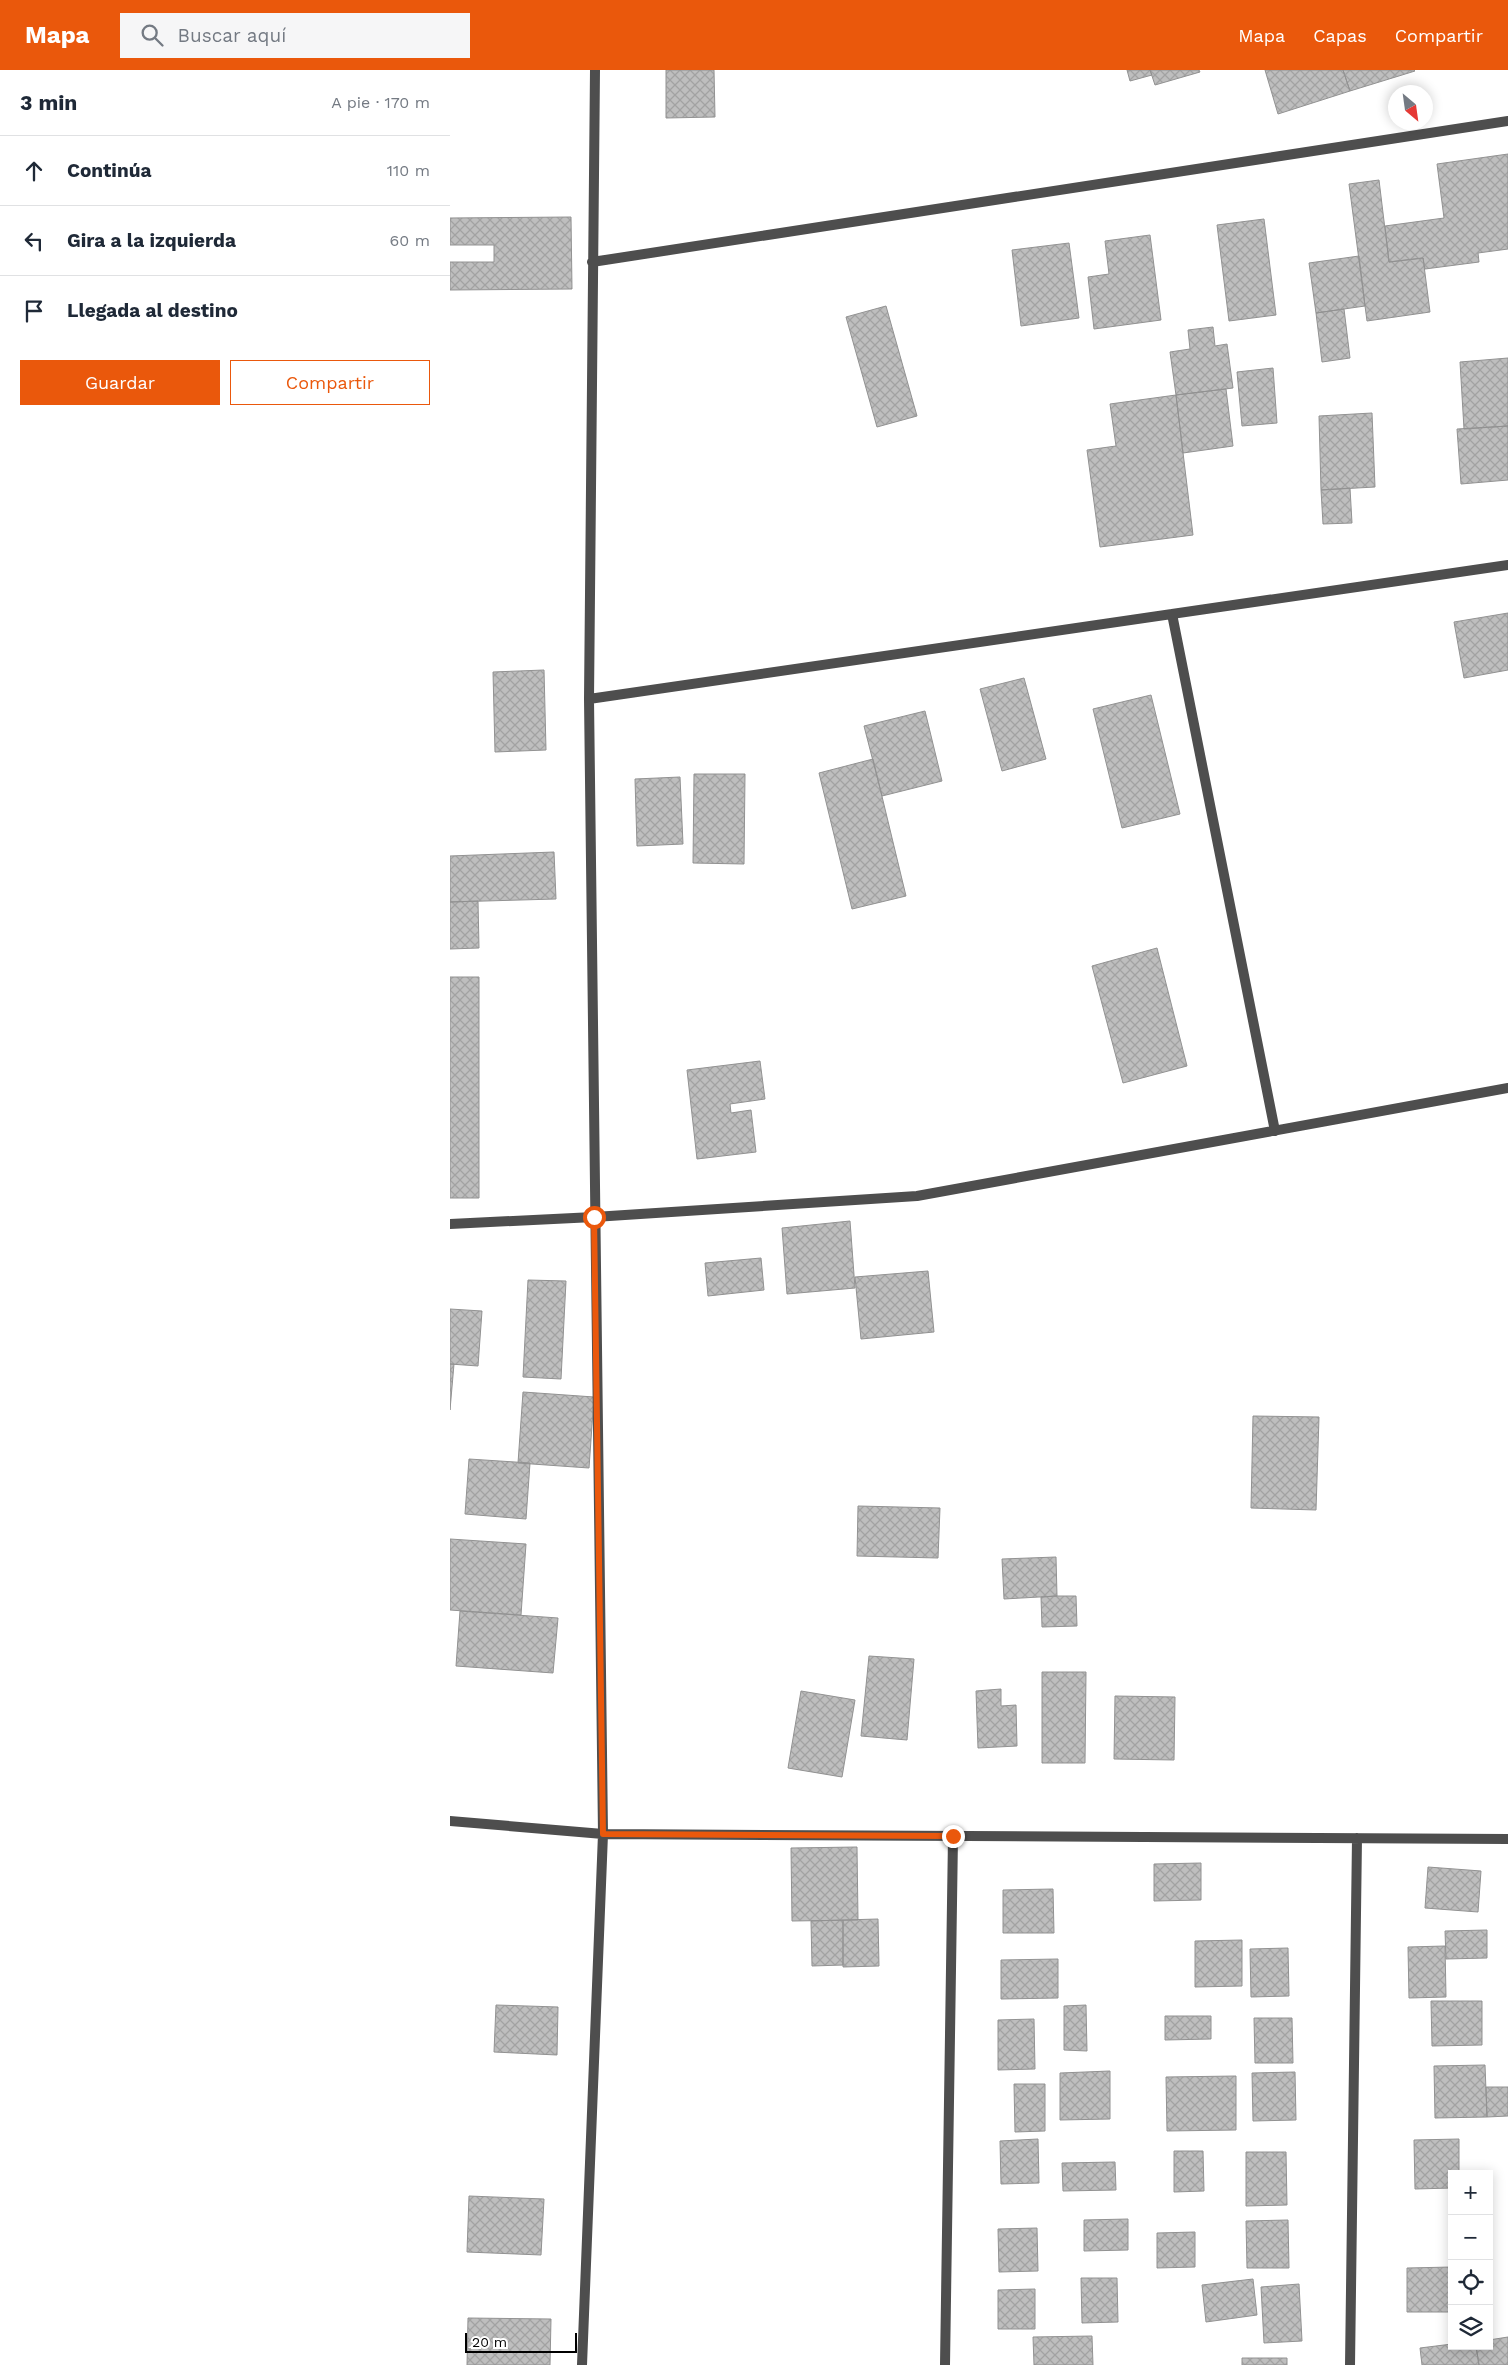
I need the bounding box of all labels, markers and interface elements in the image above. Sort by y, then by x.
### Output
search box [120,13,470,58]
text: Mapa [25,21,90,49]
icon: search [138,21,166,49]
text: Buscar aquí [178,24,286,47]
text: Mapa [1238,25,1285,46]
text: Capas [1313,25,1367,46]
text: Compartir [1395,25,1483,46]
north arrow [1388,85,1433,130]
text: 3 min [20,90,77,115]
text: A pie · 170 m [331,93,430,112]
icon: ahead [20,157,48,185]
text: Continúa [67,159,151,182]
text: 110 m [387,161,430,180]
icon: left [20,227,48,255]
text: Gira a la izquierda [67,229,236,252]
text: 60 m [390,231,430,250]
icon: arrive [20,297,48,325]
text: Llegada al destino [67,299,238,322]
button: Guardar [20,360,220,405]
button: Compartir [230,360,430,405]
route start [583,1206,606,1229]
route end [942,1825,965,1848]
map controls [1448,2170,1493,2350]
button: + [1448,2170,1493,2215]
button: − [1448,2215,1493,2260]
button: locate [1448,2260,1493,2305]
button: layers [1448,2305,1493,2350]
scale bar [465,2330,578,2353]
text: 20 m [472,2334,507,2350]

